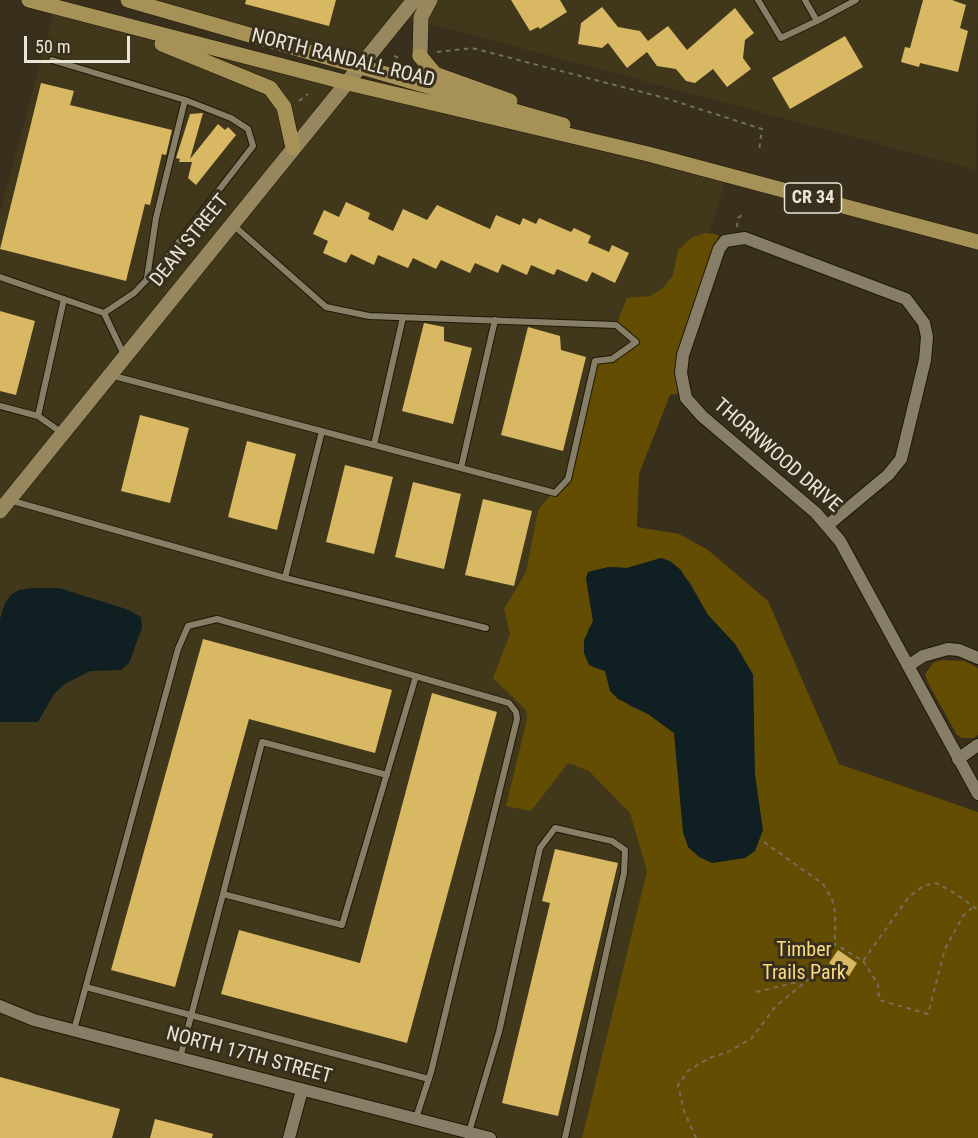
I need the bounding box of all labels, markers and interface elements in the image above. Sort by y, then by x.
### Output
scale bar [27,24,134,62]
street label: NORTH RANDALL ROAD [249,25,437,93]
text: 50 m [35,36,70,57]
road number: CR 34 [784,183,842,213]
street label: DEAN STREET [146,190,234,292]
street label: THORNWOOD DRIVE [708,394,846,518]
park label: Timber Trails Park [762,939,846,986]
street label: NORTH 17TH STREET [163,1022,335,1090]

